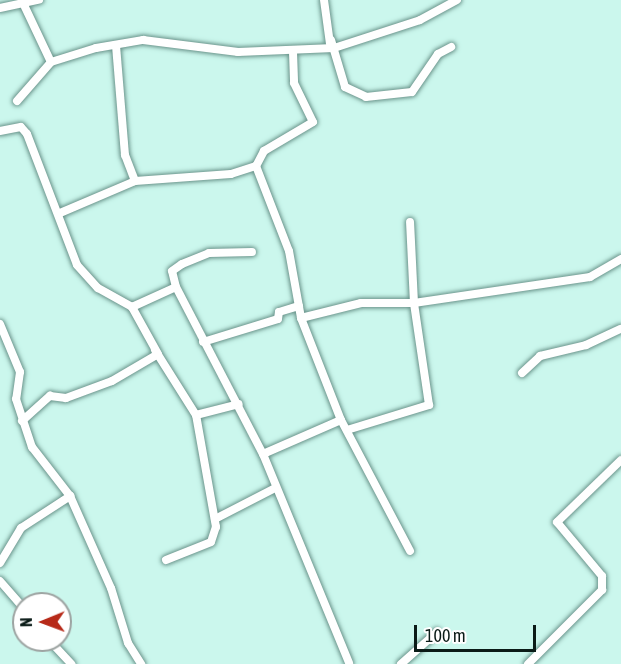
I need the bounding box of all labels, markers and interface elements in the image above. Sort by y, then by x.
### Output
north arrow [12,592,72,652]
scale bar [417,613,538,651]
text: N [17,617,35,627]
text: 100 m [425,625,466,646]

